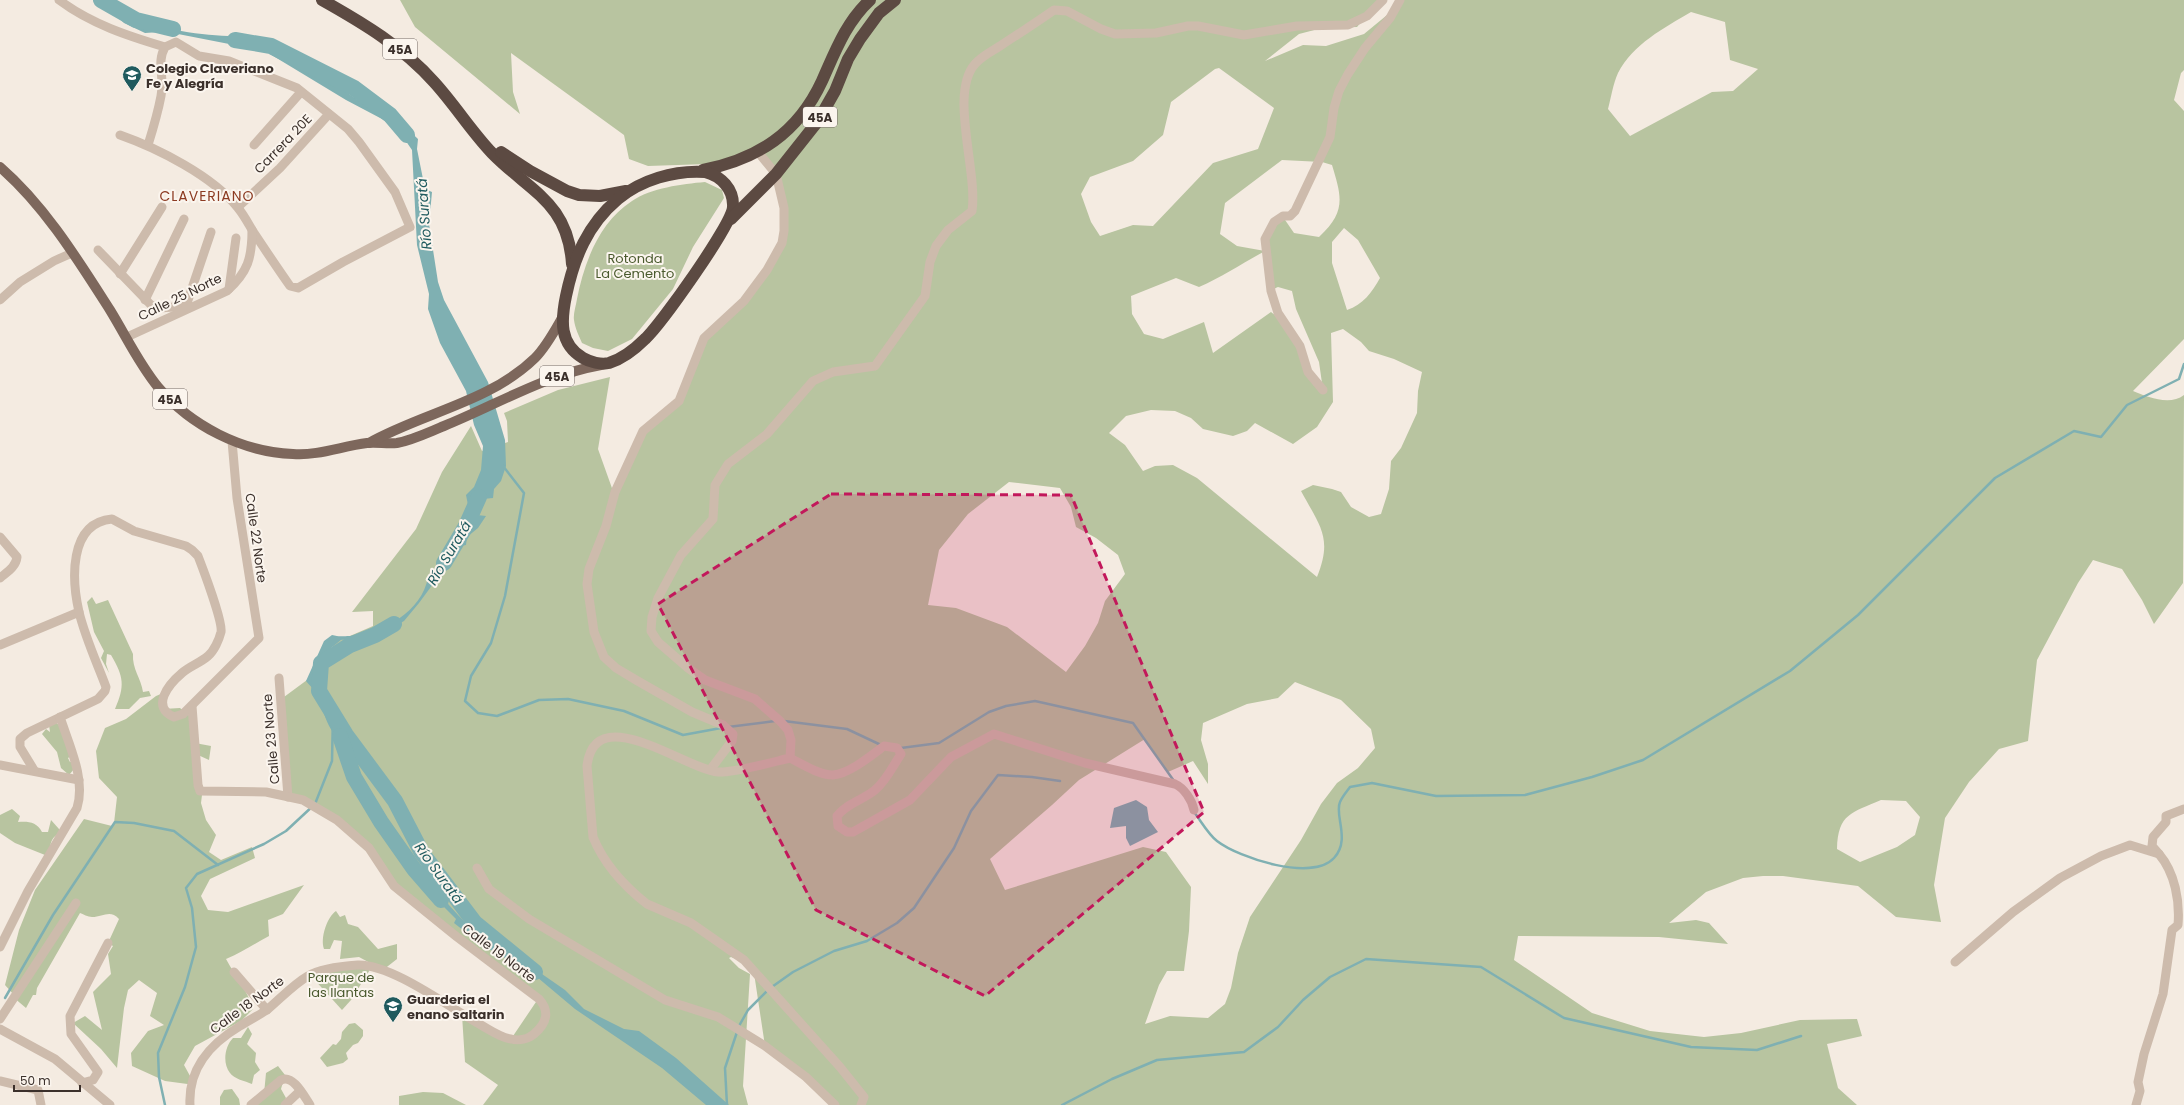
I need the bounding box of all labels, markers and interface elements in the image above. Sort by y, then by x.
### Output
road number: 45A [383,39,417,59]
place label: Colegio Claveriano Fe y Alegría [146,59,274,93]
school or university icon: Colegio Claveriano Fe y Alegría [121,64,143,92]
road number: 45A [803,107,837,127]
street label: Carrera 20E [250,110,316,178]
water label: Río Suratá [411,177,436,250]
district label: CLAVERIANO [159,186,255,206]
park label: Rotonda La Cemento [596,249,674,283]
street label: Calle 25 Norte [135,269,225,325]
road number: 45A [540,366,574,386]
road number: 45A [153,389,187,409]
street label: Calle 22 Norte [240,492,272,584]
water label: Río Suratá [422,517,476,589]
street label: Calle 23 Norte [258,693,284,785]
water label: Río Suratá [410,838,468,908]
street label: Calle 19 Norte [458,919,540,987]
park label: Parque de las llantas [308,968,374,1002]
street label: Calle 18 Norte [206,972,288,1038]
place label: Guarderia el enano saltarin [407,990,505,1024]
school or university icon: Guarderia el enano saltarin [382,995,404,1023]
scale bar [14,1067,80,1093]
text: 50 m [20,1072,51,1089]

